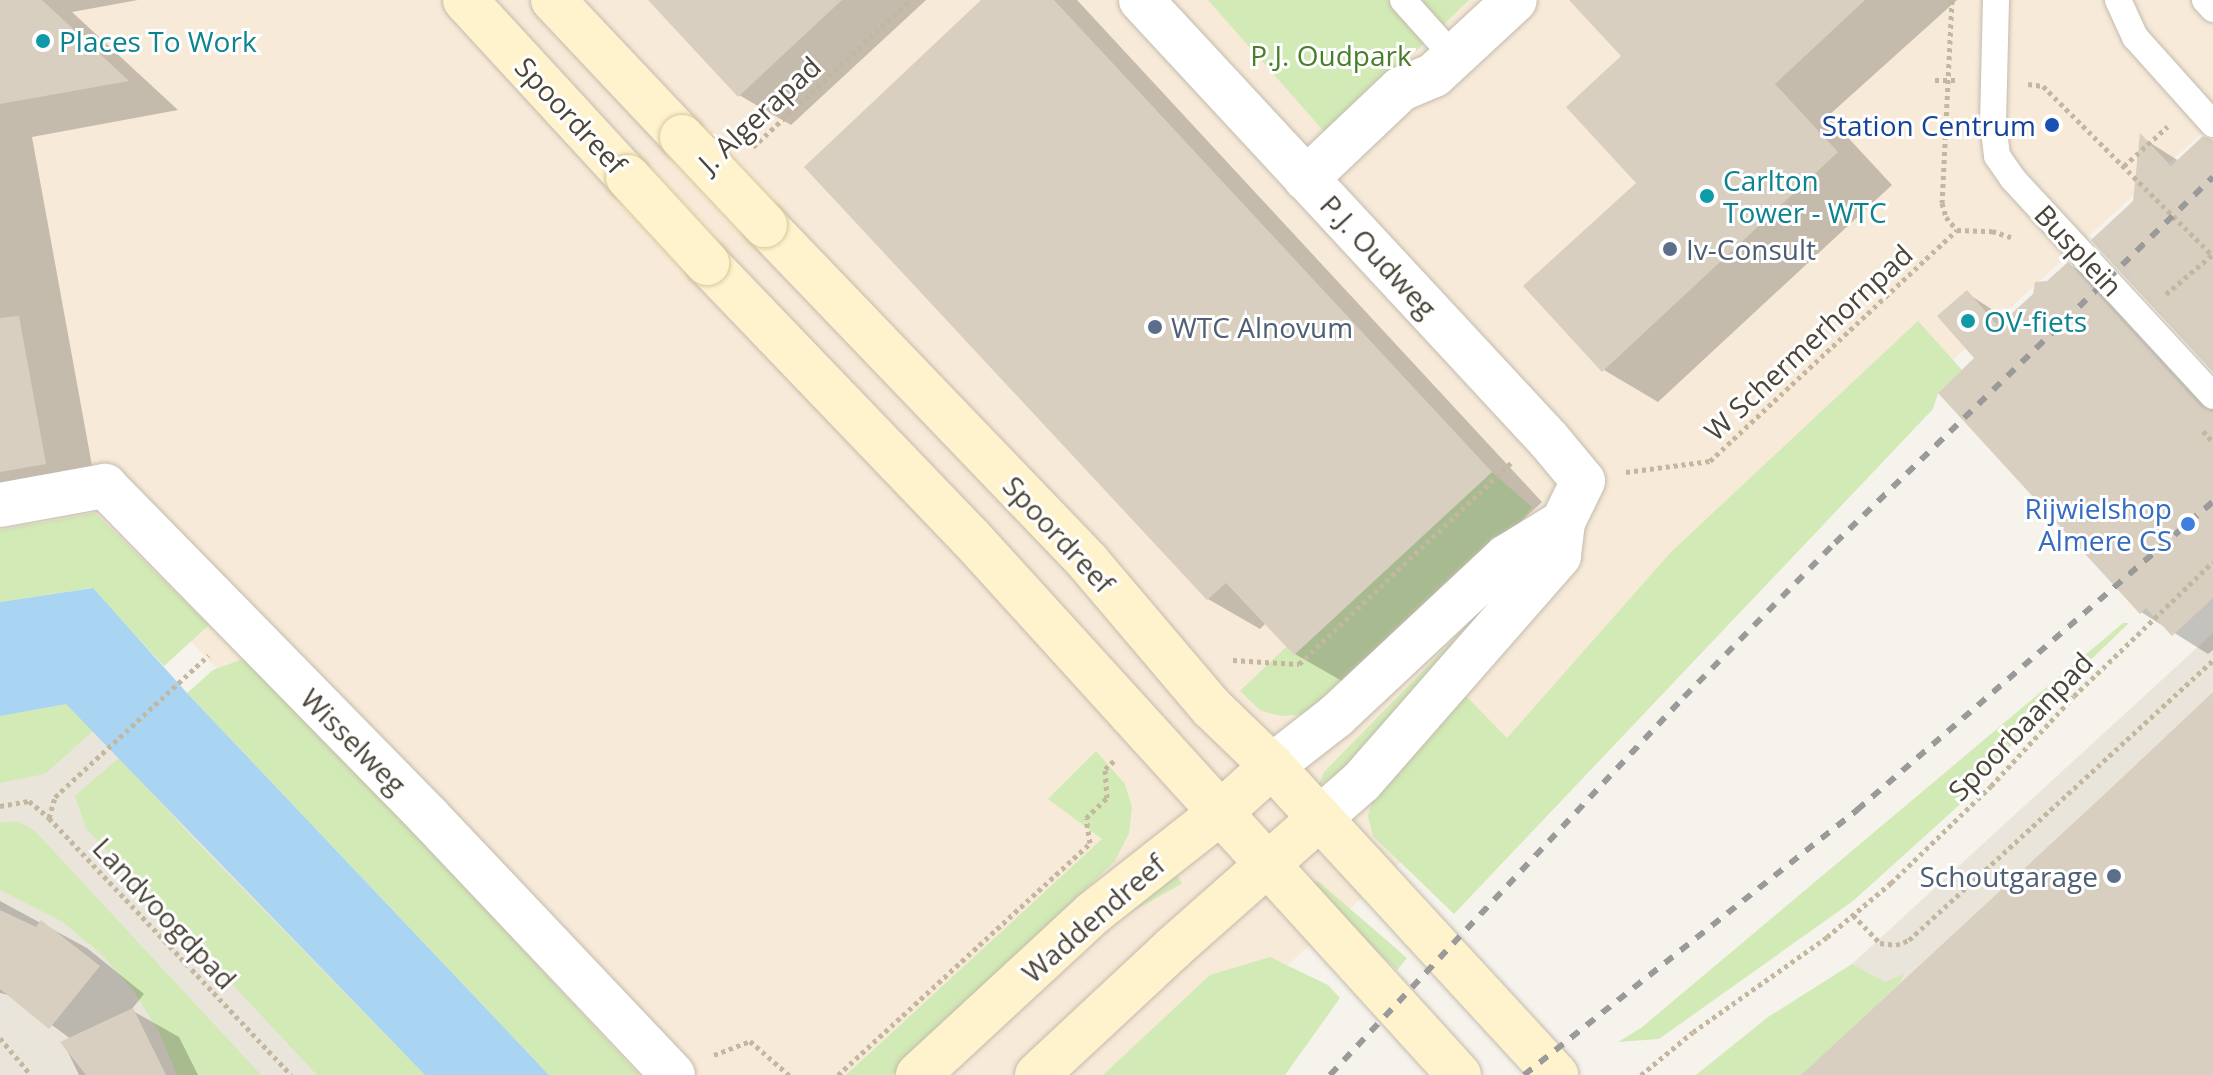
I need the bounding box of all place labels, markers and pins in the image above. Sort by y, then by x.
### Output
place label: Places To Work [59,24,257,58]
marker: Places To Work [34,32,52,50]
place label: Station Centrum [1822,108,2036,142]
marker: Station Centrum [2043,116,2061,134]
place label: Carlton Tower - WTC [1723,163,1887,229]
marker: Carlton Tower - WTC [1698,187,1716,205]
place label: Iv-Consult [1686,232,1816,266]
marker: Iv-Consult [1661,240,1679,258]
place label: OV-fiets [1984,304,2087,338]
place label: WTC Alnovum [1171,310,1353,344]
marker: OV-fiets [1959,312,1977,330]
marker: WTC Alnovum [1146,318,1164,336]
place label: Rijwielshop Almere CS [2025,491,2172,557]
marker: Rijwielshop Almere CS [2179,515,2197,533]
place label: Schoutgarage [1919,859,2098,893]
marker: Schoutgarage [2105,867,2123,885]

